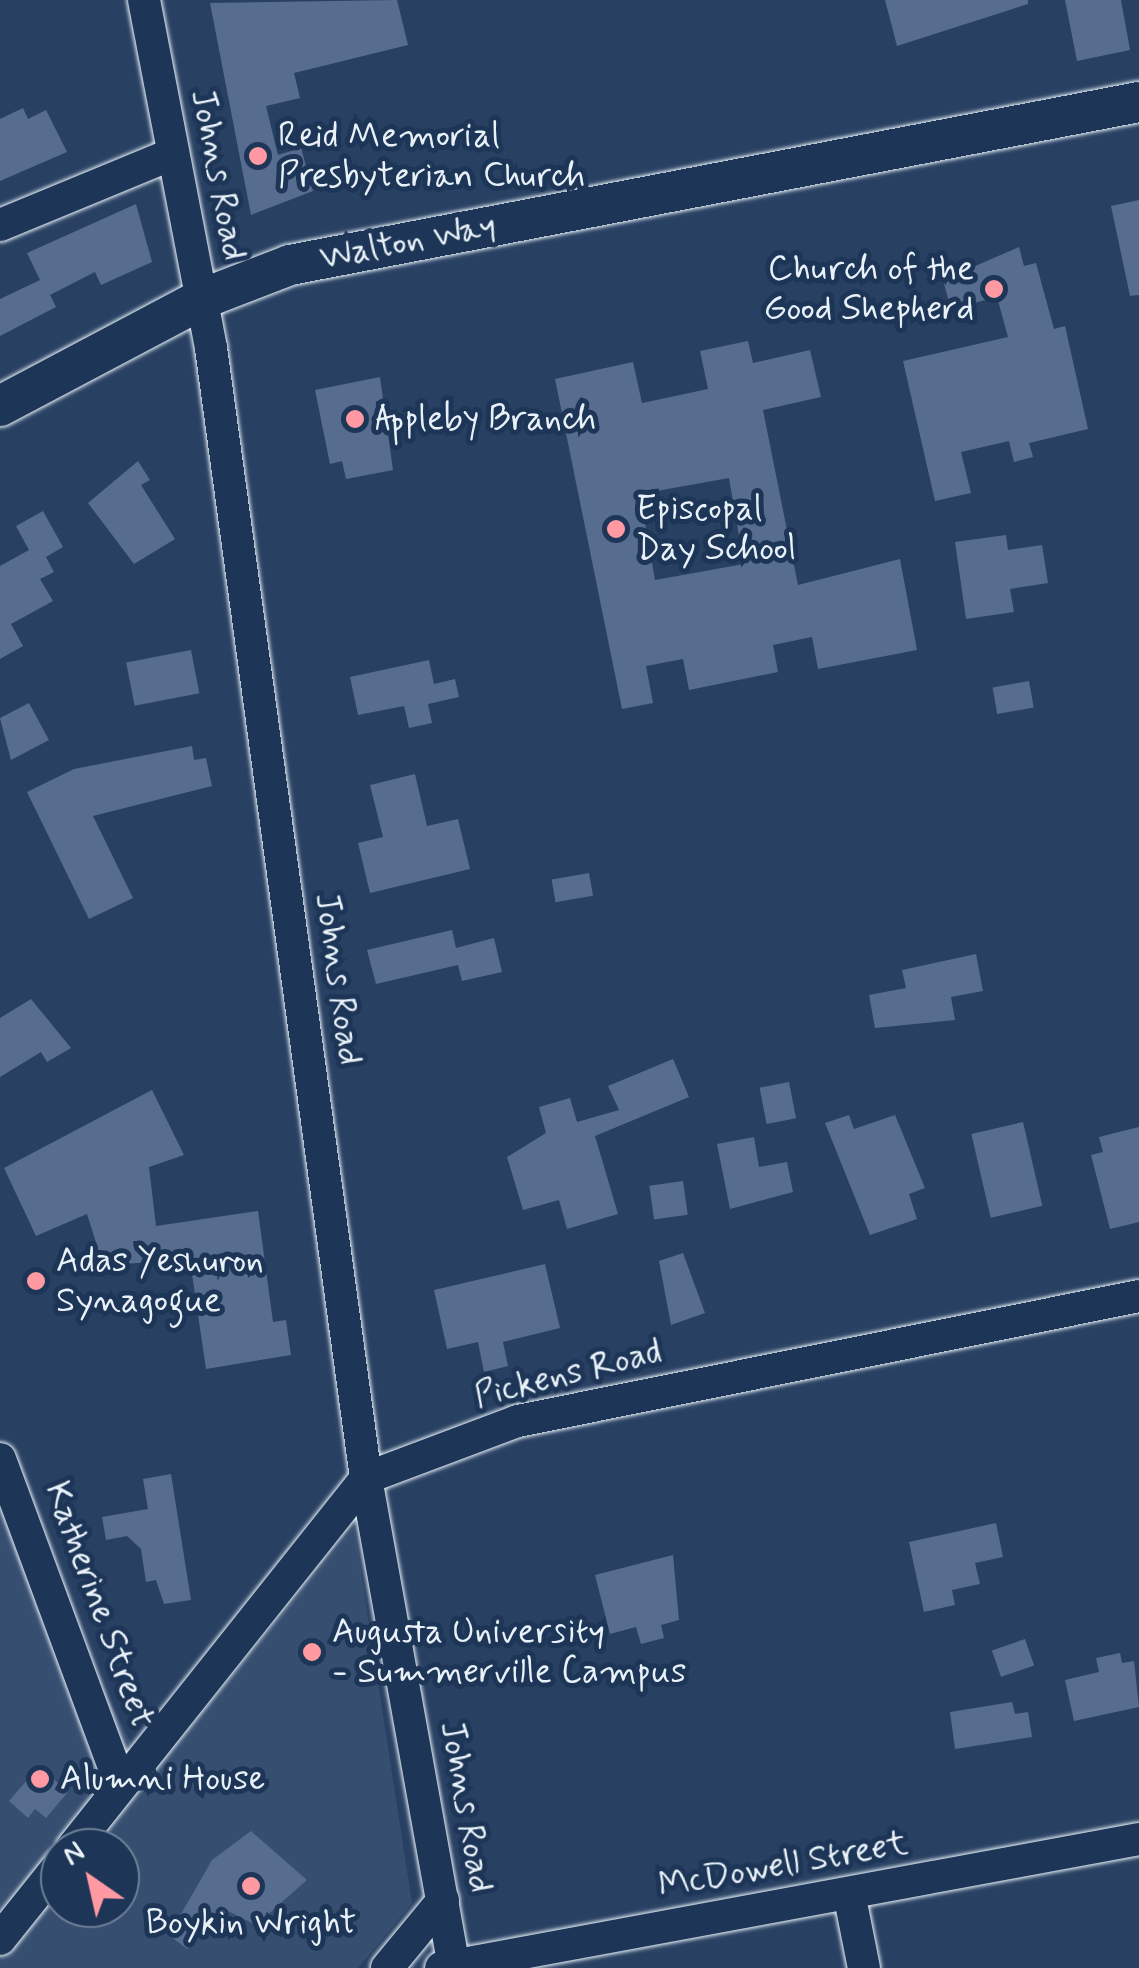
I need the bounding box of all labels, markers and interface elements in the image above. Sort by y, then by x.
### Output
street label: Johns Road [181,86,255,264]
place label: Reid Memorial Presbyterian Church [278,115,593,197]
marker: Reid Memorial Presbyterian Church [247,145,269,167]
street label: Walton Way [315,204,501,280]
place label: Church of the Good Shepherd [762,248,974,330]
marker: Church of the Good Shepherd [983,278,1005,300]
place label: Appleby Branch [375,398,605,440]
marker: Appleby Branch [344,408,366,430]
place label: Episcopal Day School [636,488,796,570]
marker: Episcopal Day School [605,518,627,540]
street label: Johns Road [305,890,371,1068]
place label: Adas Yeshuron Synagogue [56,1240,268,1322]
marker: Adas Yeshuron Synagogue [25,1270,47,1292]
street label: Pickens Road [471,1331,665,1417]
street label: Katherine Street [35,1477,163,1733]
place label: Augusta University - Summerville Campus [332,1611,680,1693]
marker: Augusta University - Summerville Campus [301,1641,323,1663]
street label: Johns Road [430,1718,502,1896]
place label: Alumni House [60,1758,265,1800]
marker: Alumni House [29,1768,51,1790]
street label: McDowell Street [655,1822,911,1908]
north arrow [40,1828,140,1928]
text: N [56,1834,92,1875]
marker: Boykin Wright [240,1875,262,1897]
place label: Boykin Wright [146,1902,356,1944]

